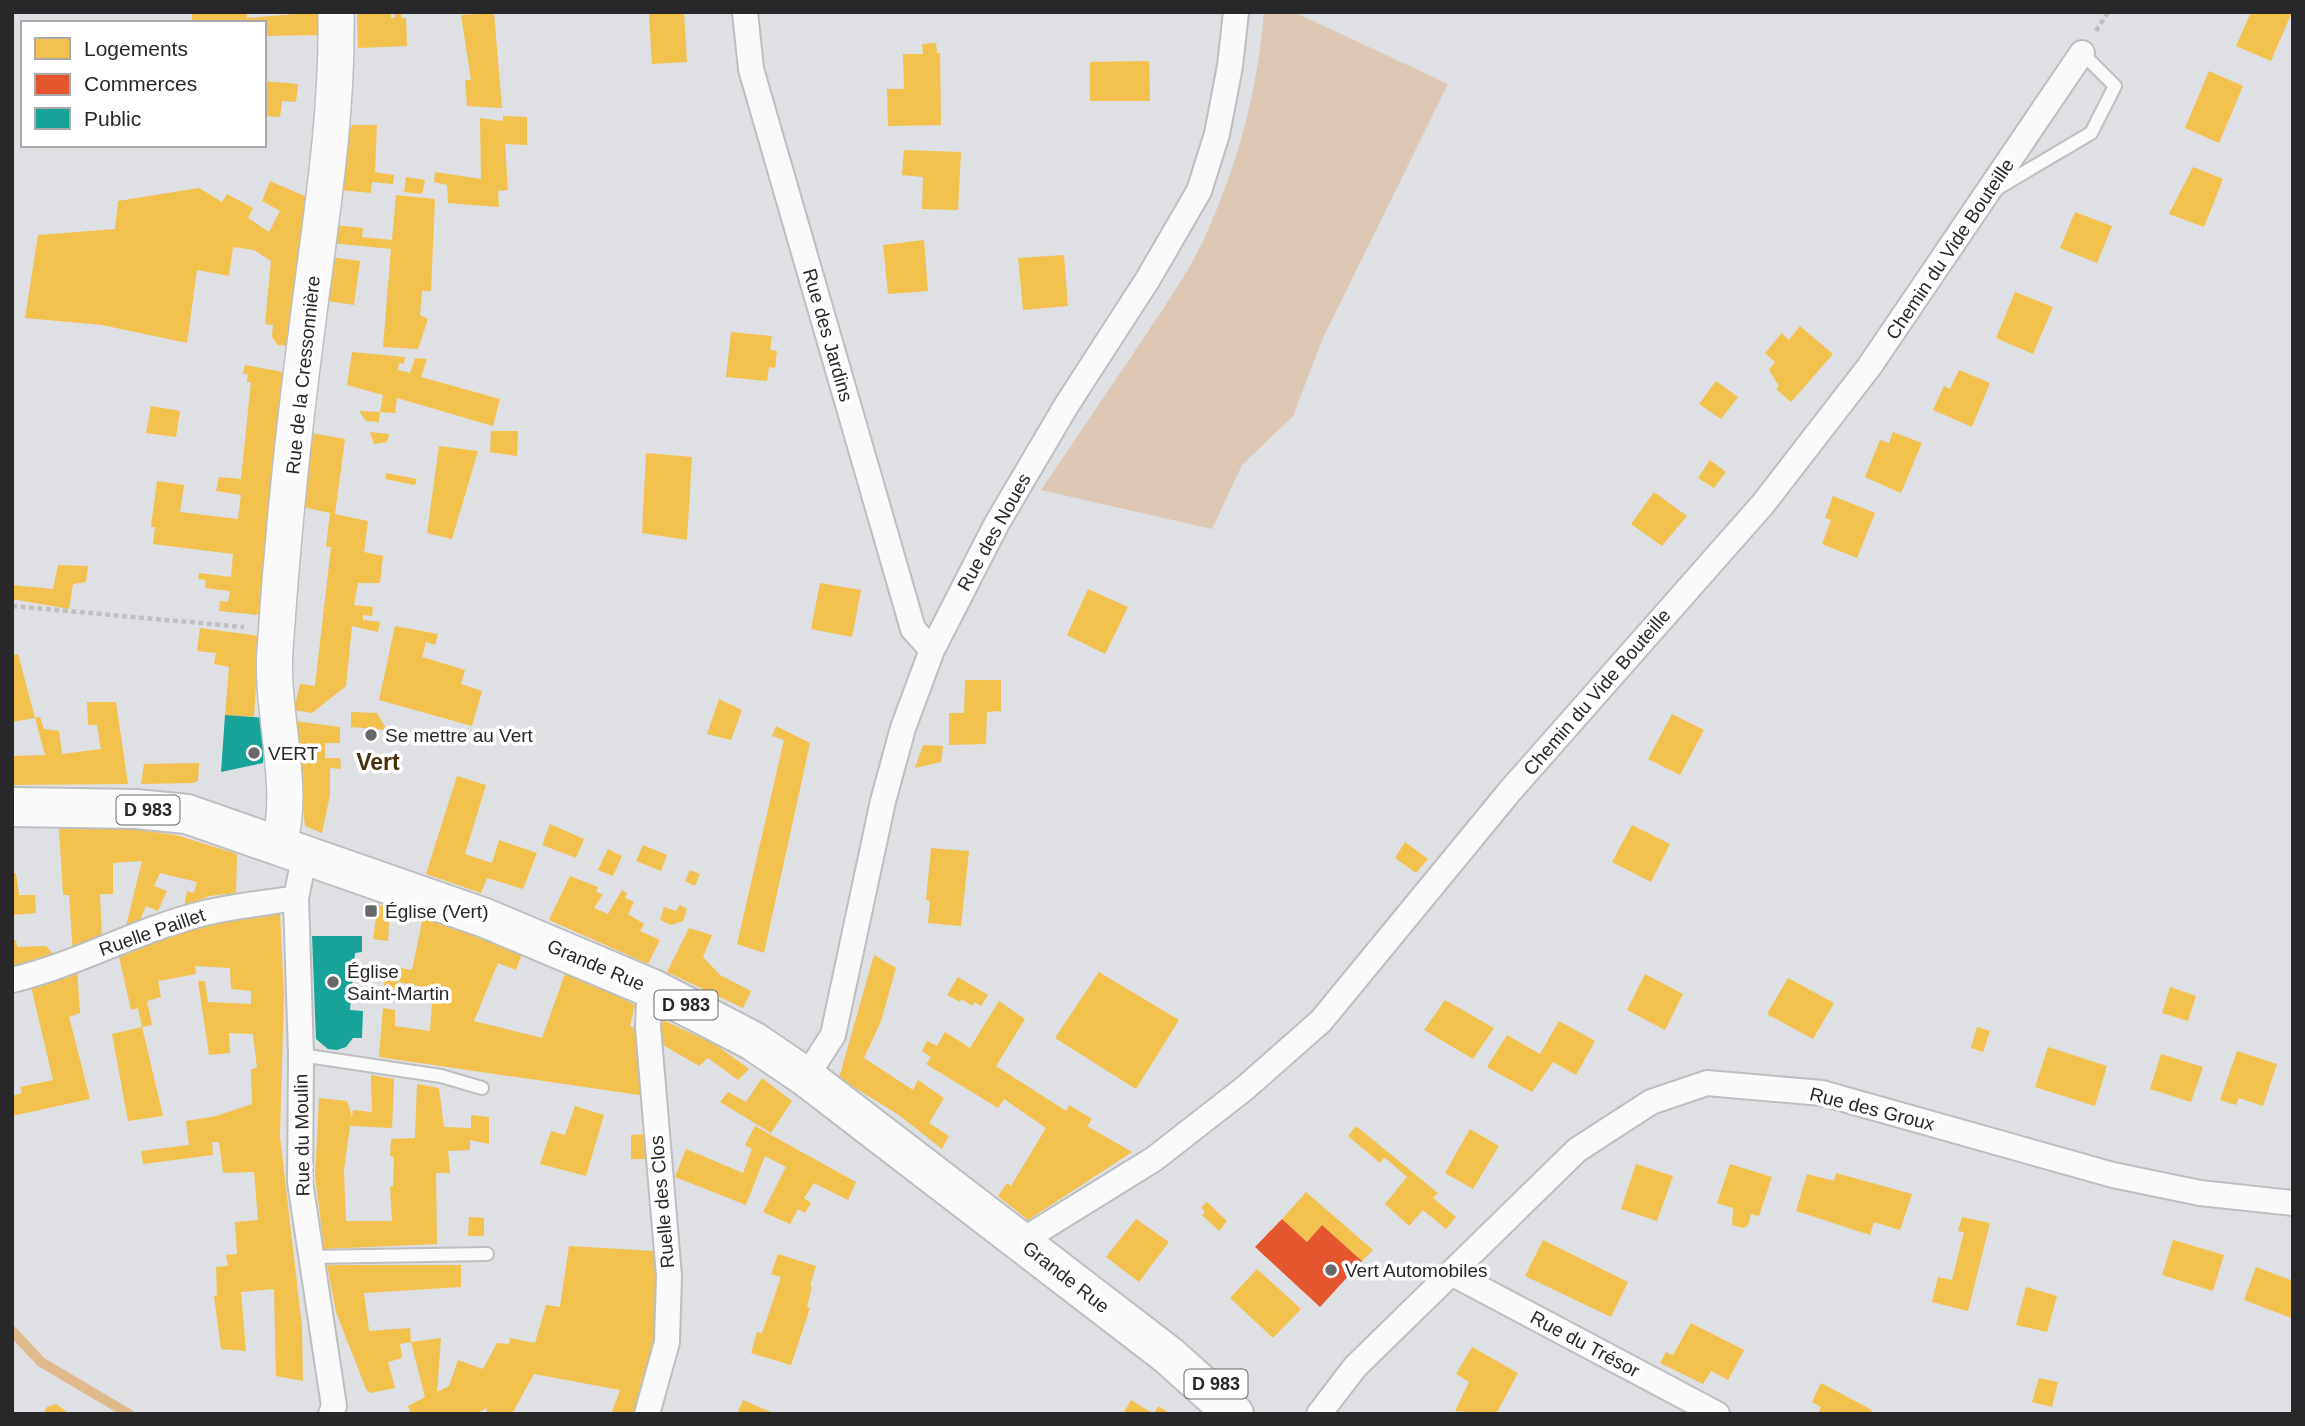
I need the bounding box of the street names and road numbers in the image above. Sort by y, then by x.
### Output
street label: Chemin du Vide Bouteille [1882,155,2018,343]
street label: Rue des Jardins [799,266,857,404]
street label: Rue de la Cressonnière [282,275,324,475]
street label: Rue des Noues [953,470,1035,594]
street label: Chemin du Vide Bouteille [1519,605,1675,779]
road number: D 983 [116,796,180,824]
street label: Ruelle Paillet [96,904,209,960]
street label: Grande Rue [544,935,648,995]
road number: D 983 [654,990,718,1020]
street label: Rue du Moulin [290,1074,314,1196]
street label: Rue des Groux [1807,1083,1937,1135]
street label: Ruelle des Clos [646,1135,678,1269]
street label: Grande Rue [1019,1237,1113,1317]
street label: Rue du Trésor [1527,1306,1644,1382]
road number: D 983 [1184,1370,1248,1399]

